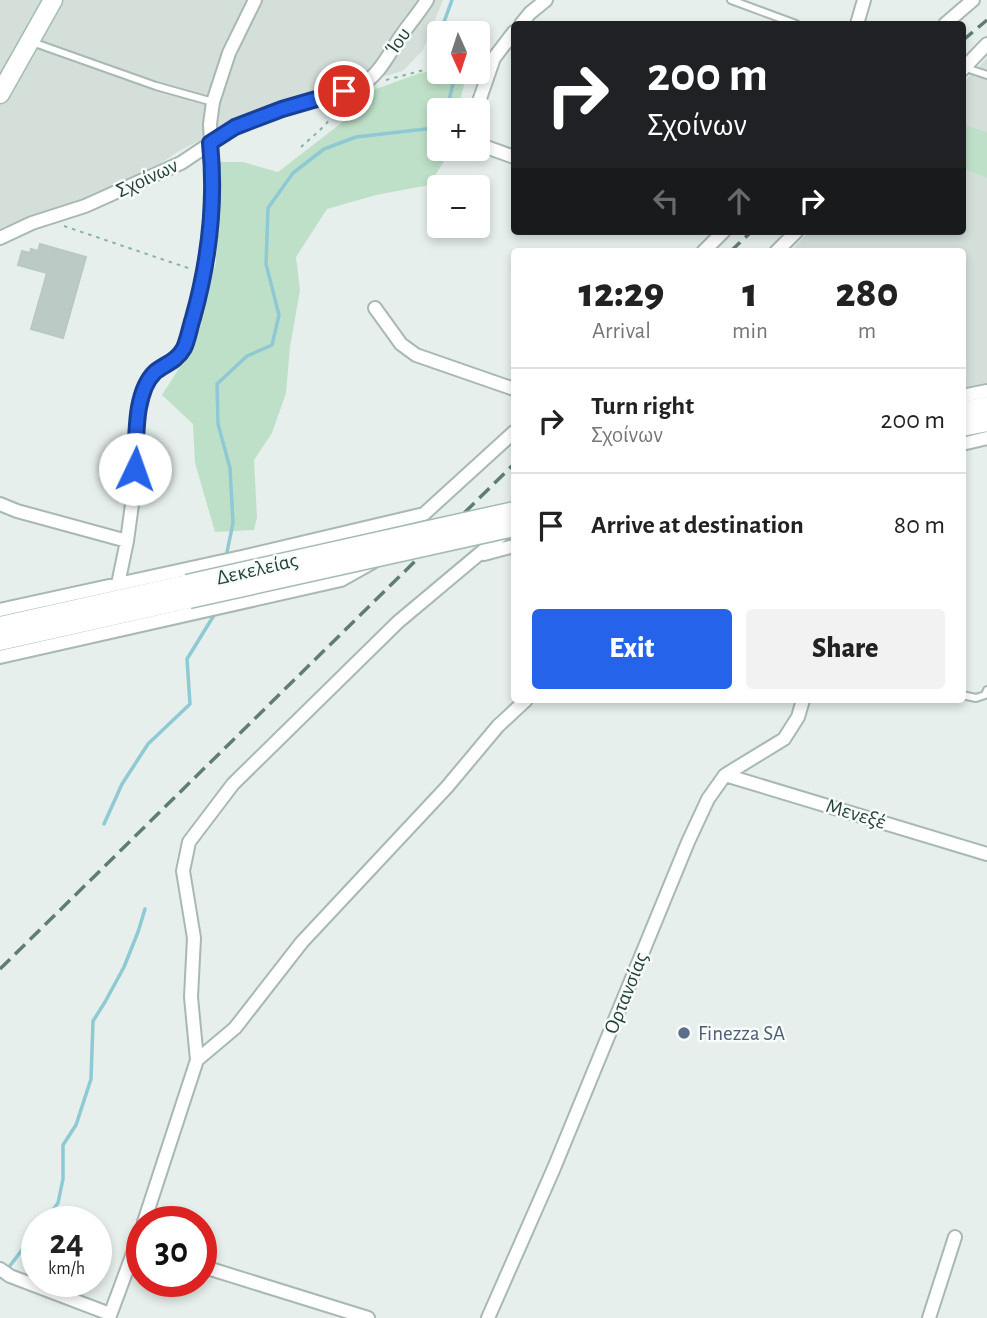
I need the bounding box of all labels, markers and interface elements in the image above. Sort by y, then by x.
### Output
north arrow [427,21,490,84]
map controls [427,21,490,238]
street label: Ίου [381,23,415,59]
icon: right [532,49,623,140]
text: 200 m [647,51,768,100]
pin [314,61,374,121]
icon: arrive [325,72,363,110]
button: + [427,98,490,161]
text: Σχοίνων [647,109,747,141]
street label: Σχοίνων [113,155,181,201]
button: − [427,175,490,238]
icon: left [647,182,685,220]
icon: ahead [720,182,758,220]
icon: right [793,182,831,220]
text: 12:29 [579,272,664,314]
text: 1 [742,272,758,314]
text: 280 [835,272,898,314]
text: Arrival [592,320,651,343]
text: min [732,320,768,343]
text: m [858,320,876,343]
text: Turn right [591,393,694,419]
icon: right [532,402,570,440]
text: 200 m [881,407,945,433]
text: Σχοίνων [591,424,663,447]
position arrow [98,432,172,506]
icon: arrive [532,507,570,545]
text: Arrive at destination [591,512,804,538]
text: 80 m [894,512,945,538]
street label: Δεκελείας [214,549,300,589]
button: Exit [532,609,732,689]
button: Share [746,609,945,689]
street label: Μενεξέ [823,795,889,834]
street label: Ορτανσίας [600,949,652,1037]
place label: Finezza SA [698,1023,785,1044]
marker: Finezza SA [676,1025,692,1041]
speed limit sign: 30 [126,1206,217,1297]
text: 24 [49,1225,84,1260]
text: km/h [48,1260,85,1278]

